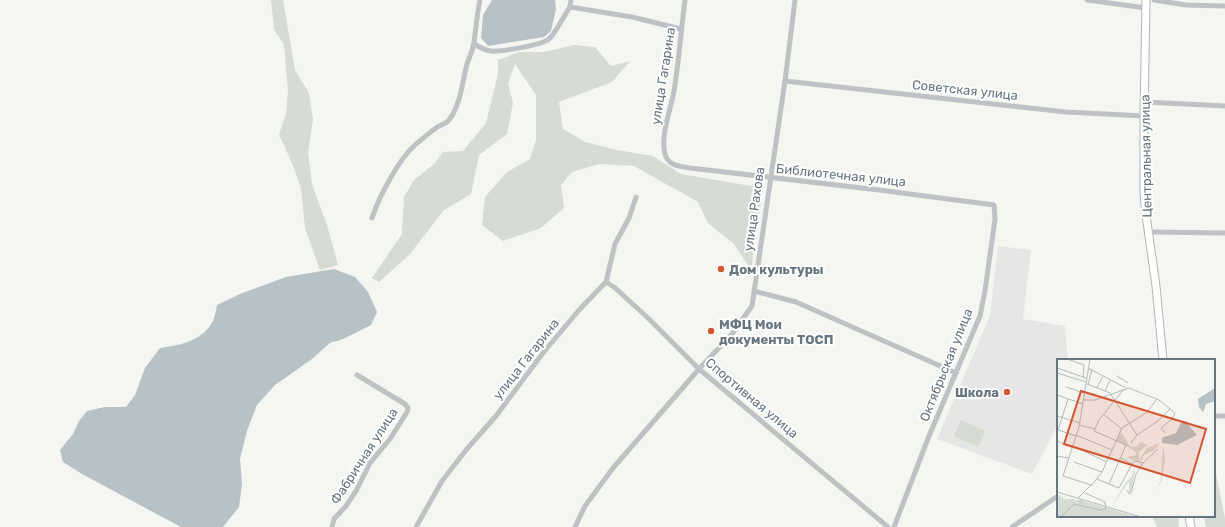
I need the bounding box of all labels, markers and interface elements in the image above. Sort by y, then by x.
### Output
street label: улица Гагарина [648,26,678,126]
street label: Советская улица [911,77,1019,103]
street label: Центральная улица [1137,94,1155,218]
street label: Библиотечная улица [775,161,907,189]
street label: улица Рахова [741,166,767,252]
place label: Дом культуры [729,262,824,277]
marker: Дом культуры [716,264,726,274]
street label: Октябрьская улица [917,306,975,424]
street label: улица Гагарина [490,316,562,402]
place label: МФЦ Мои документы ТОСП [719,317,833,347]
marker: МФЦ Мои документы ТОСП [706,326,716,336]
street label: Спортивная улица [703,355,801,441]
inset map [1057,359,1215,517]
place label: Школа [955,385,999,400]
marker: Школа [1002,387,1012,397]
street label: Фабричная улица [327,405,401,507]

